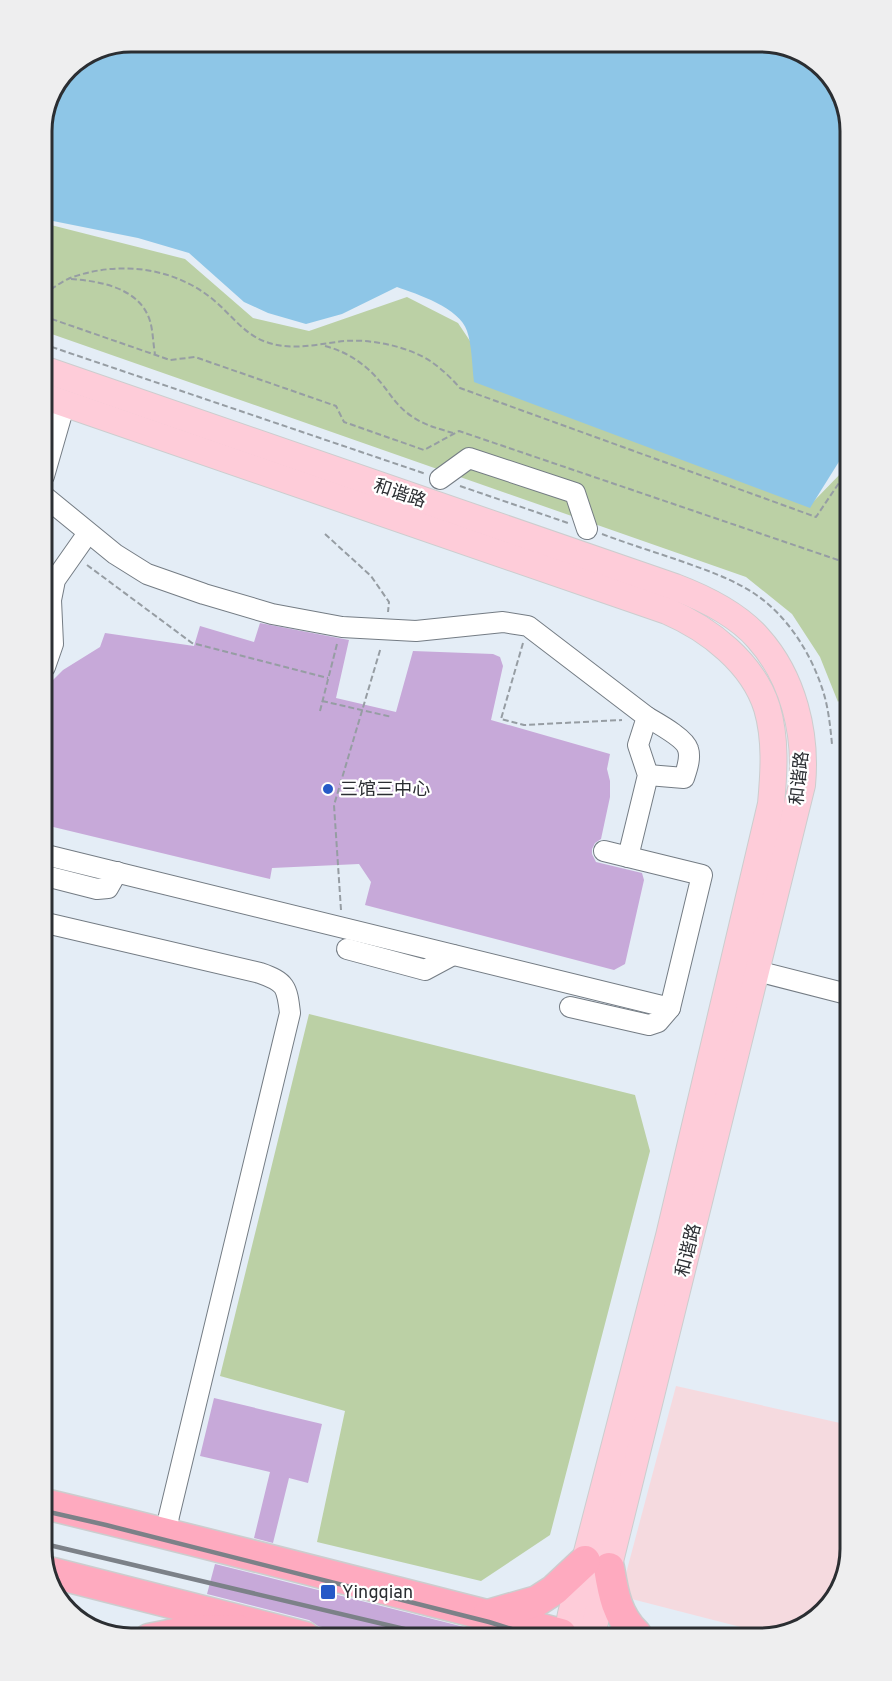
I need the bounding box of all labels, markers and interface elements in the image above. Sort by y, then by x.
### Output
street label: 和谐路 [370,475,429,514]
street label: 和谐路 [786,750,815,806]
place label: 三馆三中心 [340,779,430,802]
marker: 三馆三中心 [321,782,335,796]
street label: 和谐路 [672,1221,707,1279]
place label: Yingqian [342,1582,413,1605]
marker: Yingqian [319,1583,337,1601]

